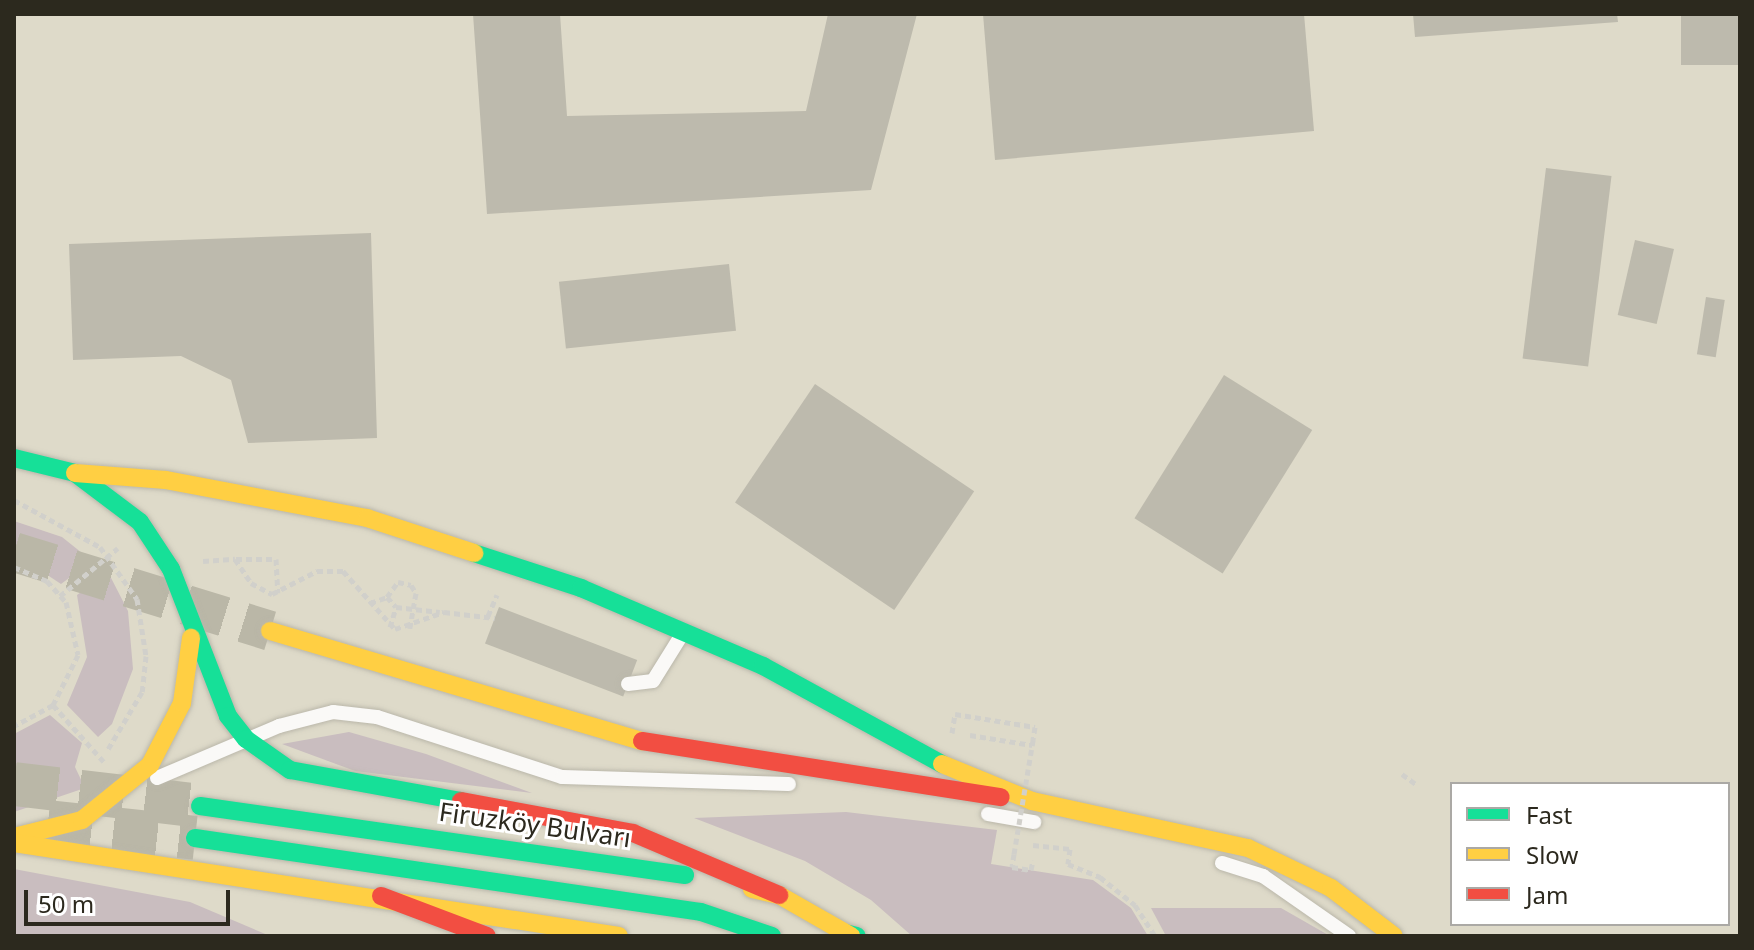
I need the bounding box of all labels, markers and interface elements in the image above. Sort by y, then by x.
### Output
legend [1450,782,1730,926]
street label: Firuzköy Bulvarı [437,796,633,854]
text: Fast [1526,798,1572,831]
text: Slow [1526,838,1578,871]
scale bar [28,874,234,924]
text: Jam [1526,878,1568,911]
text: 50 m [38,887,94,920]

